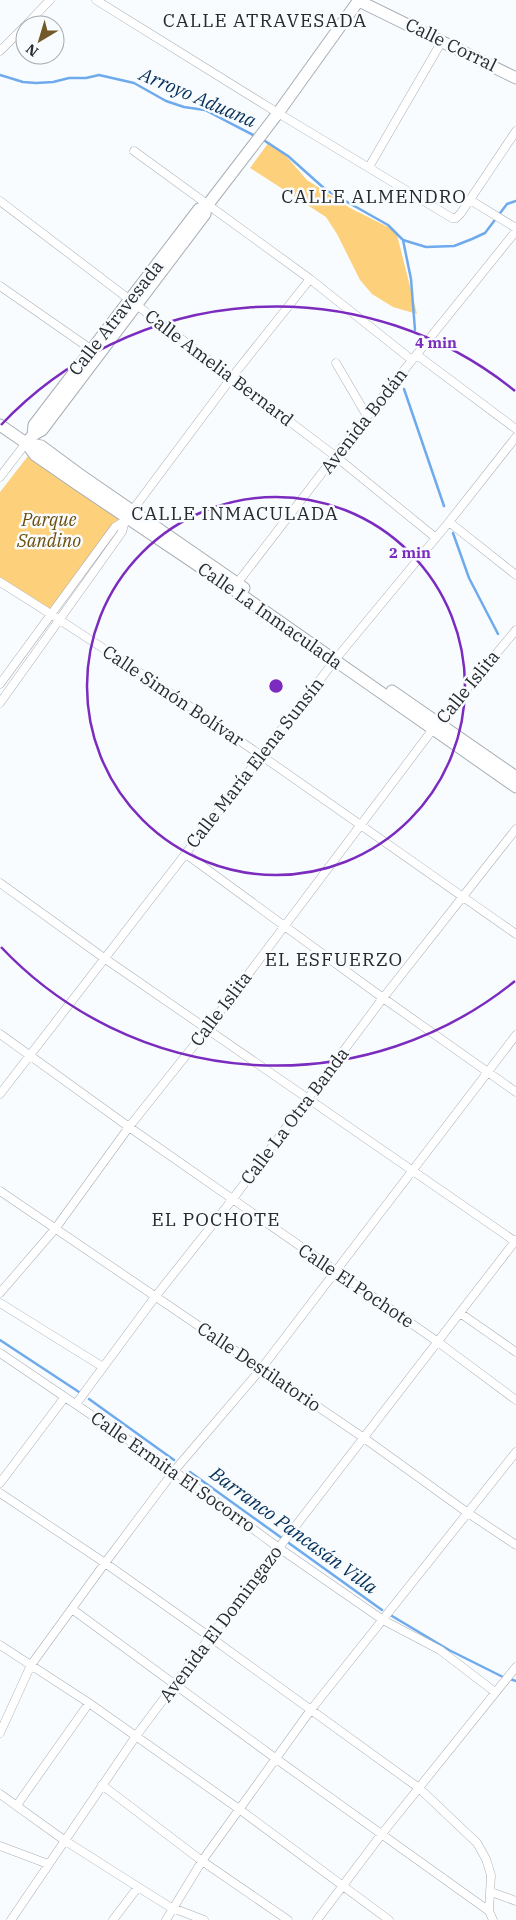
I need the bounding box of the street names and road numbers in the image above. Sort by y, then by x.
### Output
street label: Calle Corral [402,13,501,77]
street label: Calle Atravesada [63,255,168,380]
street label: Calle Amelia Bernard [140,304,298,431]
street label: Avenida Bodán [315,363,412,478]
street label: Calle La Inmaculada [193,557,347,674]
street label: Calle Simón Bolívar [98,640,248,751]
street label: Calle Islita [431,645,504,728]
street label: Calle María Elena Sunsín [181,673,328,853]
street label: Calle Islita [185,966,256,1051]
street label: Calle La Otra Banda [235,1042,354,1189]
street label: Calle El Pochote [294,1238,419,1333]
street label: Calle Destilatorio [193,1317,326,1416]
street label: Calle Ermita El Socorro [86,1406,260,1537]
street label: Avenida El Domingazo [154,1541,287,1707]

